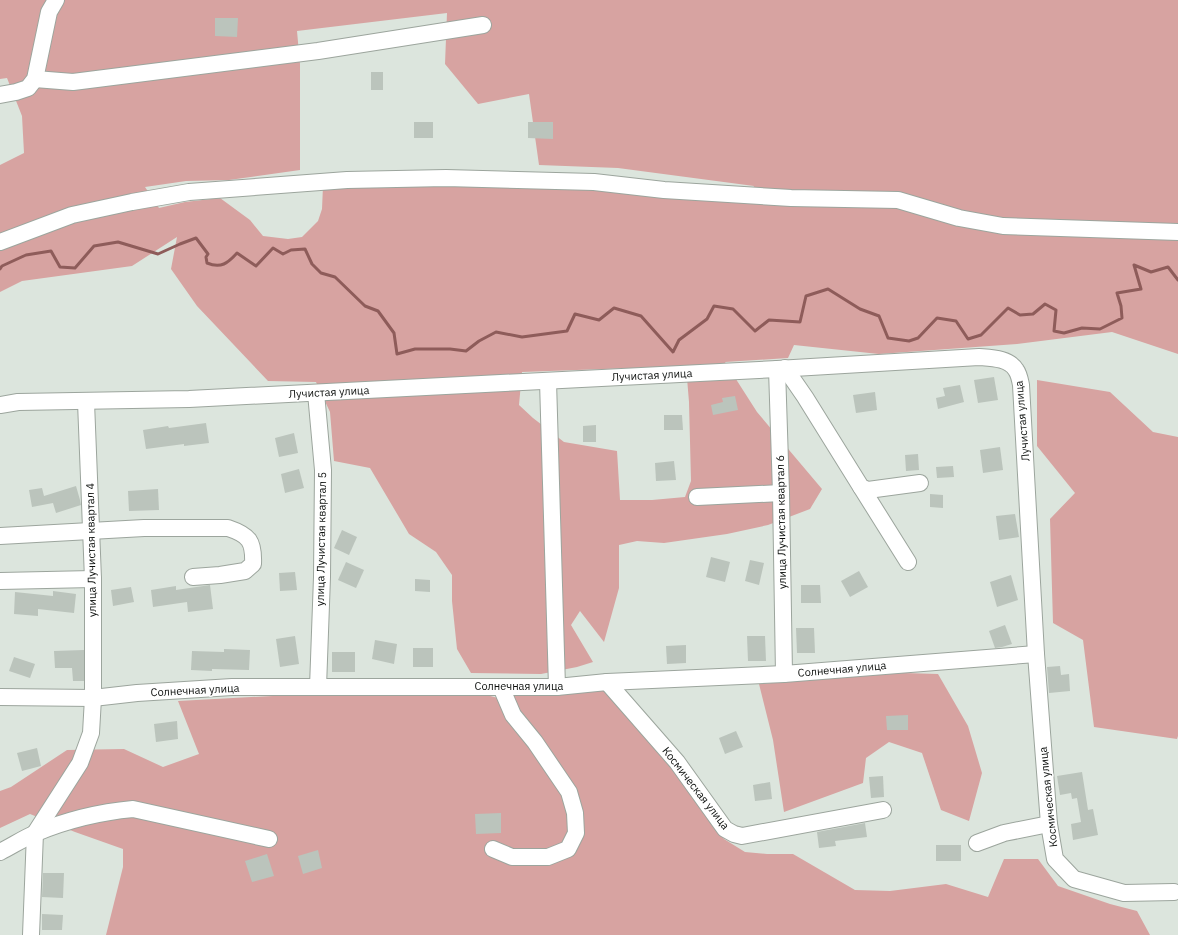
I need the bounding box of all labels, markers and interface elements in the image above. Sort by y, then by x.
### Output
street label: Лучистая улица [611,366,693,384]
street label: Лучистая улица [1011,380,1032,462]
street label: Лучистая улица [288,383,370,401]
street label: улица Лучистая квартал 6 [773,455,789,589]
street label: улица Лучистая квартал 5 [313,472,329,606]
street label: улица Лучистая квартал 4 [83,482,99,617]
street label: Солнечная улица [797,658,887,680]
street label: Солнечная улица [475,679,564,693]
street label: Солнечная улица [150,681,240,699]
street label: Космическая улица [659,744,733,832]
street label: Космическая улица [1036,746,1060,848]

